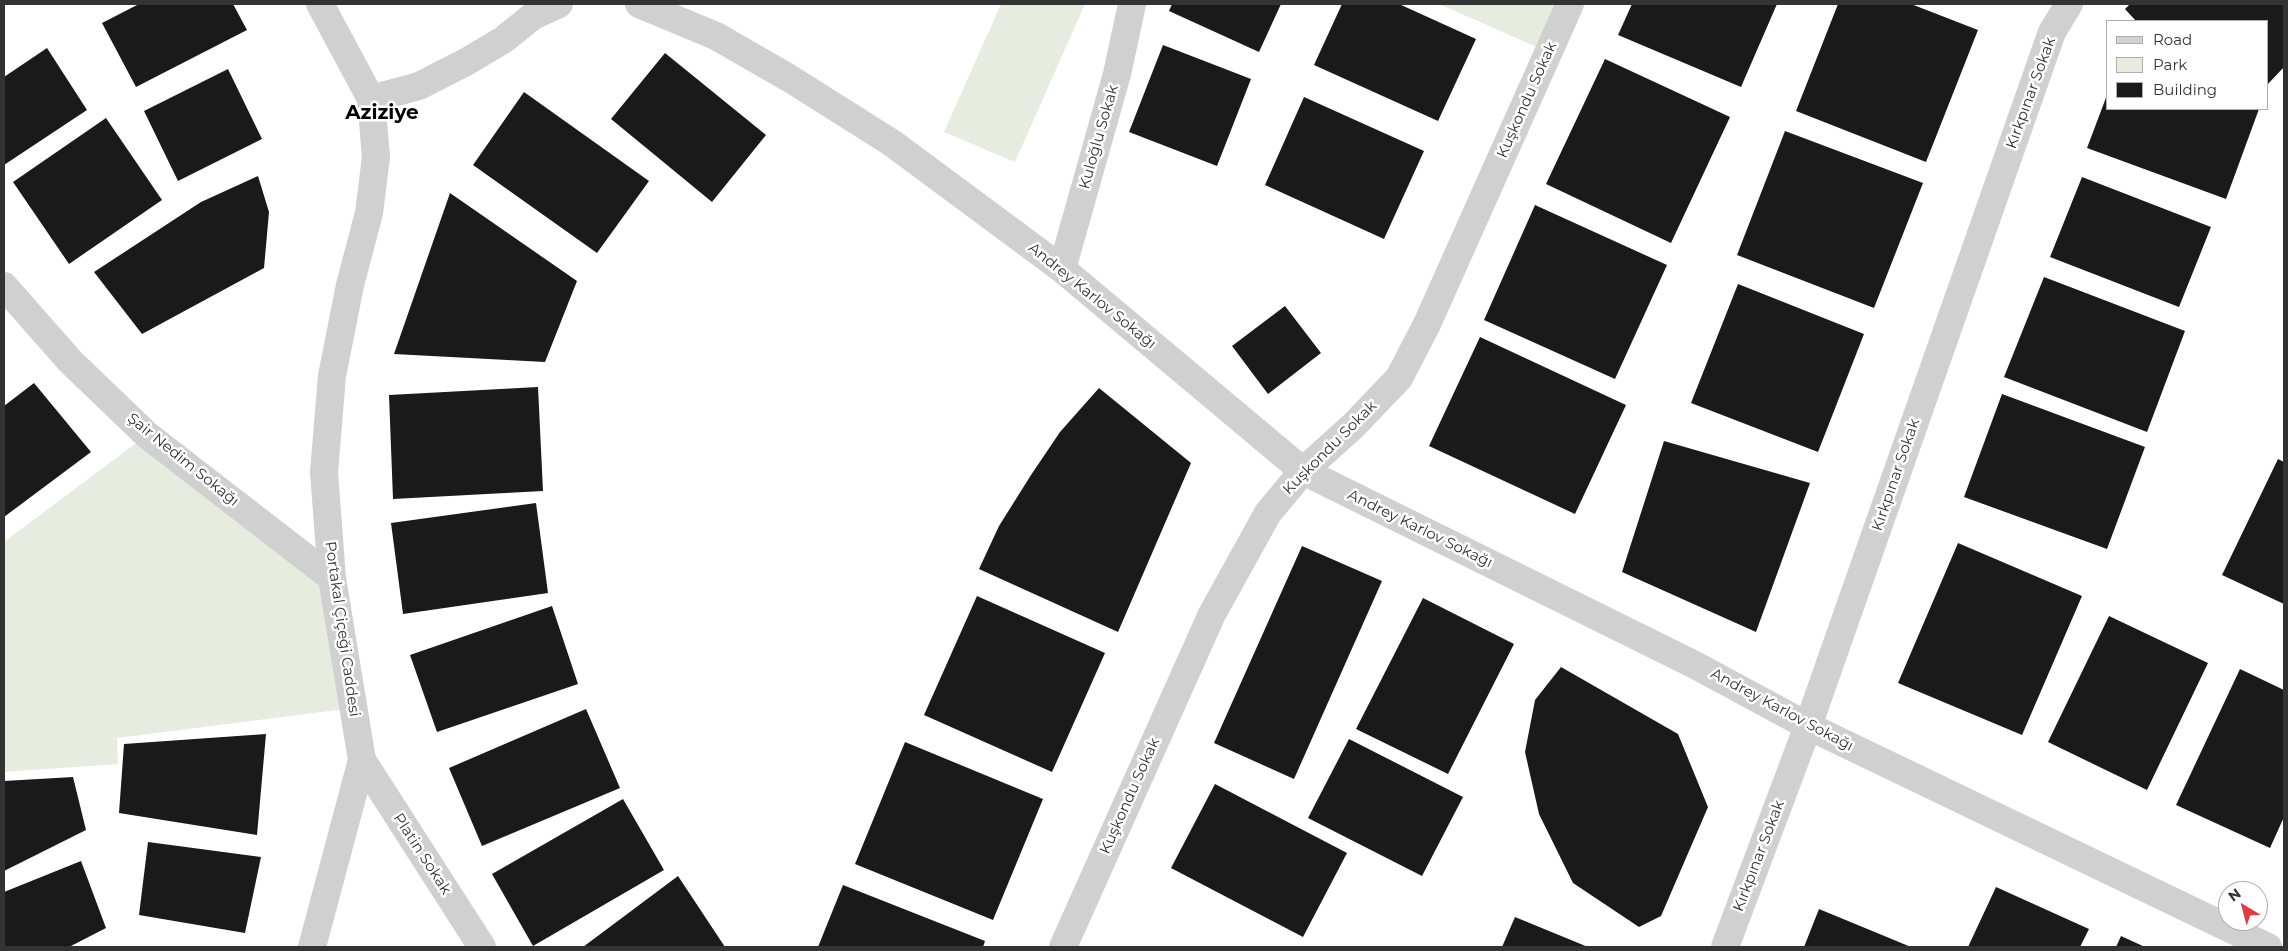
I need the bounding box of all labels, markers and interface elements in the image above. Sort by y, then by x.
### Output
legend [2106,20,2268,110]
text: Road [2153,30,2192,49]
street label: Kırkpınar Sokak [2002,35,2060,151]
street label: Kuşkondu Sokak [1493,39,1561,161]
text: Park [2153,55,2187,74]
text: Building [2153,80,2217,99]
street label: Kuloğlu Sokak [1076,83,1122,191]
district label: Aziziye [345,101,419,125]
street label: Andrey Karlov Sokağı [1025,239,1159,353]
street label: Kuşkondu Sokak [1279,397,1381,499]
street label: Şair Nedim Sokağı [124,410,242,510]
street label: Kırkpınar Sokak [1868,416,1924,534]
street label: Andrey Karlov Sokağı [1345,486,1495,572]
street label: Portakal Çiçeği Caddesi [321,540,363,718]
street label: Andrey Karlov Sokağı [1708,665,1856,755]
street label: Kuşkondu Sokak [1096,735,1164,857]
street label: Kırkpınar Sokak [1730,798,1788,914]
street label: Platin Sokak [389,810,455,898]
north arrow [2218,881,2268,931]
text: N [2225,884,2245,905]

